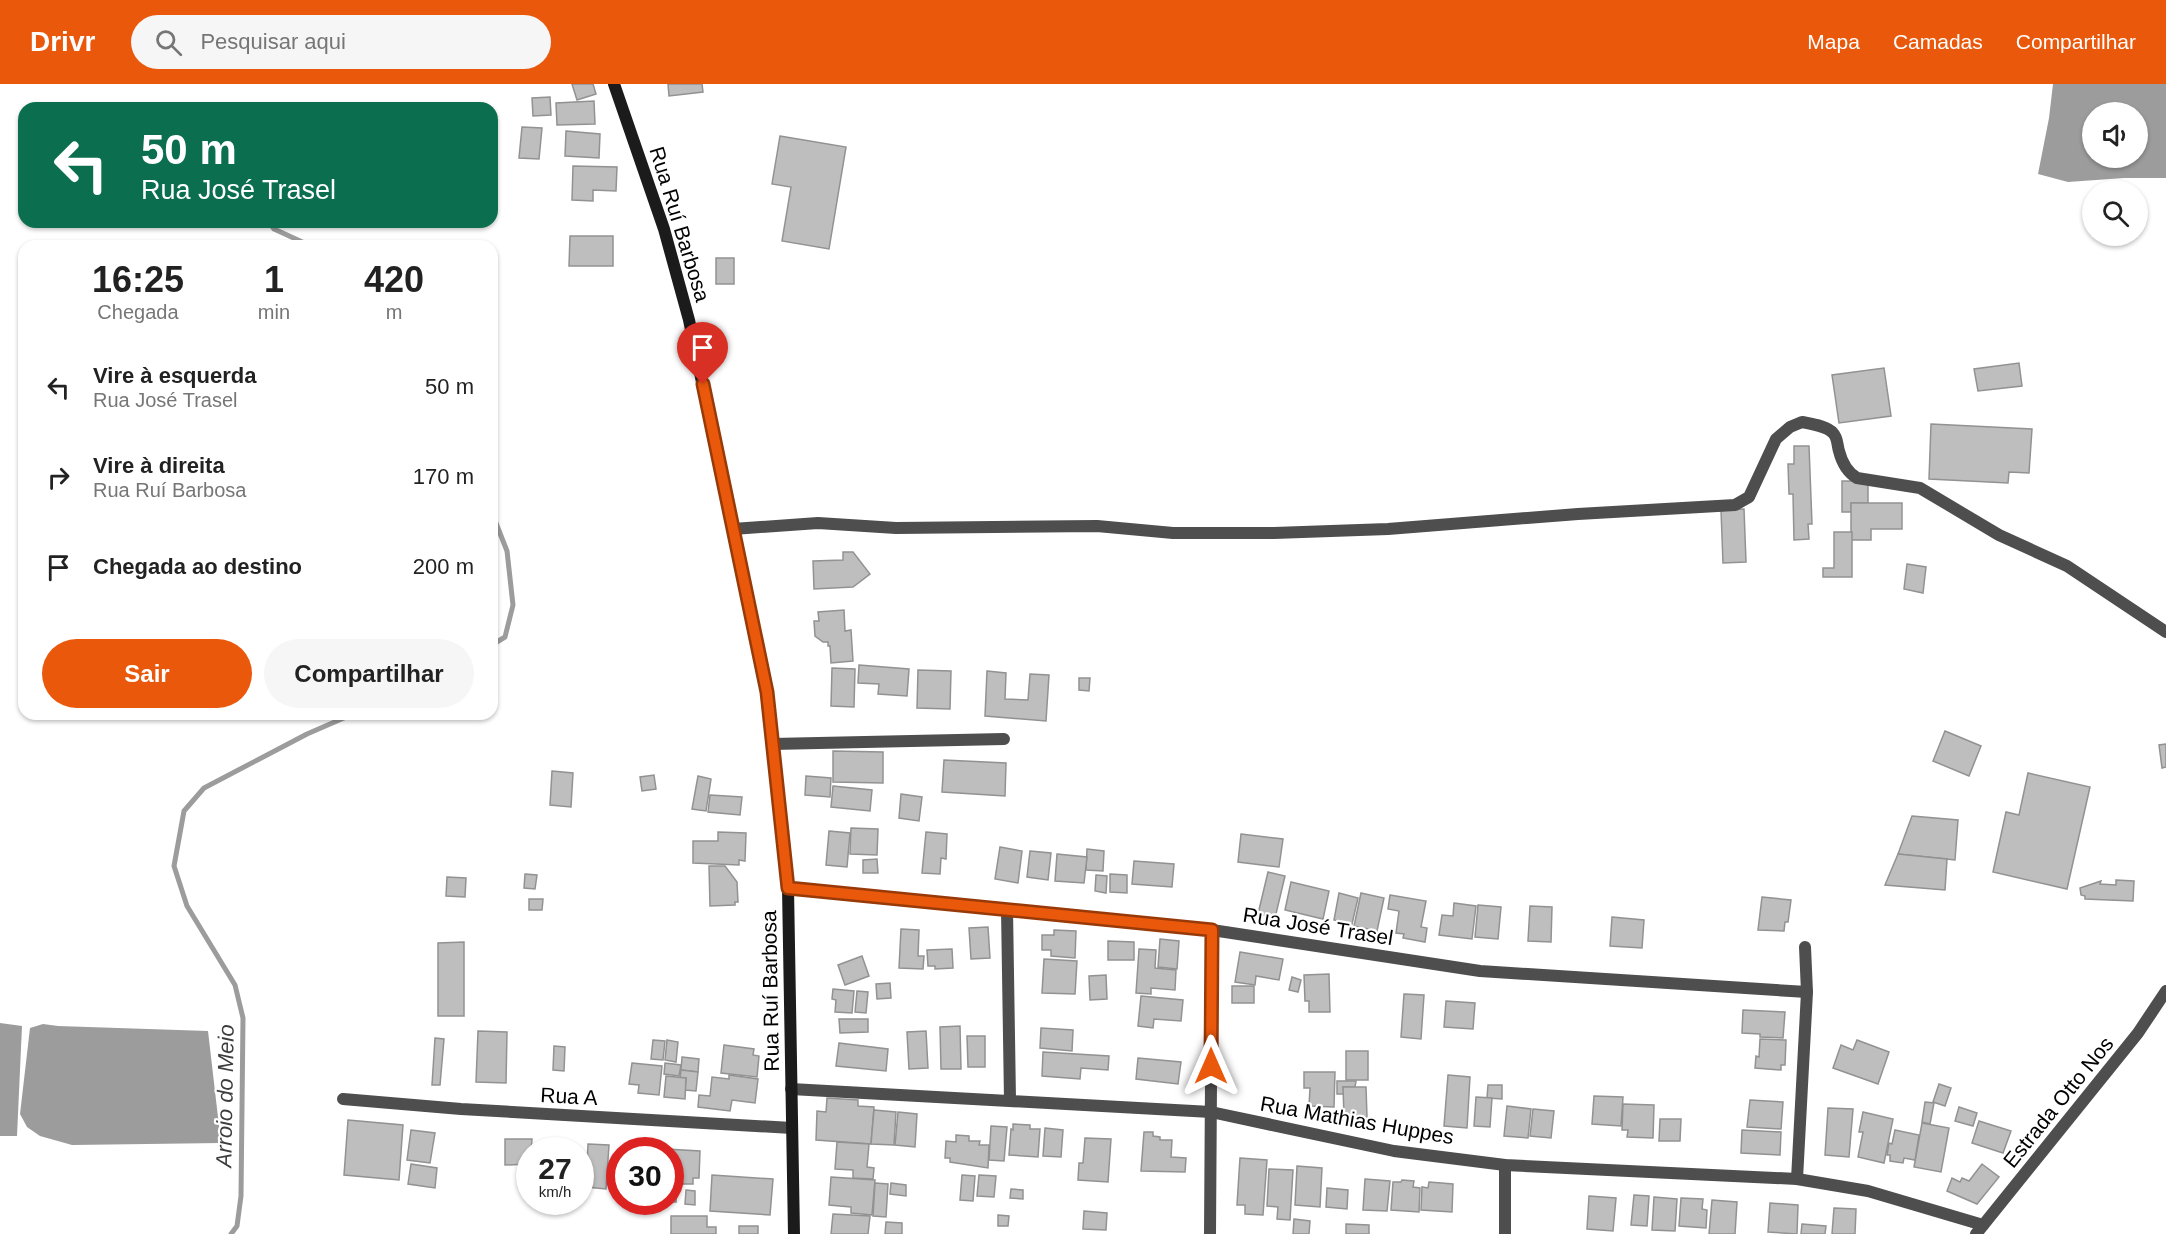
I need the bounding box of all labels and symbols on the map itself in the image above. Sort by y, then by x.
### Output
street label: Rua Ruí Barbosa [645,144,715,305]
pin [677,322,728,384]
street label: Rua José Trasel [1241,903,1395,949]
street label: Rua Ruí Barbosa [757,910,783,1072]
water label: Arroio do Meio [211,1024,239,1170]
street label: Estrada Otto Nos [1998,1032,2118,1172]
position arrow [1179,1034,1243,1098]
street label: Rua A [540,1083,598,1109]
street label: Rua Mathias Huppes [1258,1092,1456,1148]
speed limit sign: 30 [606,1137,684,1215]

